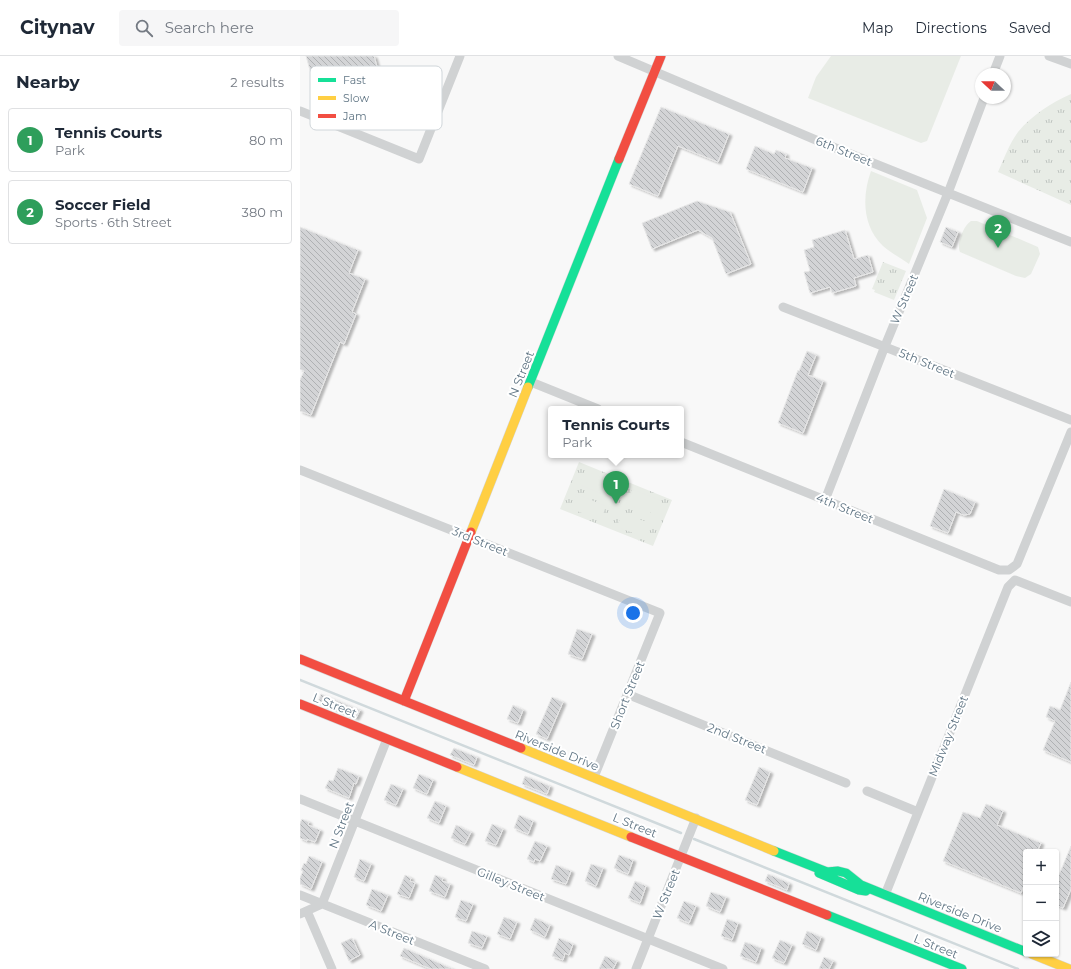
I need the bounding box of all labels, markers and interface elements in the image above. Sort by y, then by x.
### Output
search box [119,10,399,46]
text: Citynav [20,16,95,39]
icon: search [133,17,155,39]
text: Search here [165,18,254,37]
text: Map [862,19,893,37]
text: Directions [915,19,987,37]
text: Saved [1009,19,1051,37]
legend [310,66,442,130]
north arrow [975,68,1011,104]
text: Nearby [16,72,80,92]
text: Fast [343,73,367,87]
text: 2 results [230,74,284,90]
text: Slow [343,91,369,105]
text: Jam [342,109,367,123]
text: Tennis Courts [55,123,162,142]
text: 1 [27,132,33,148]
text: 80 m [249,132,283,148]
street label: 6th Street [814,133,875,169]
text: Park [55,142,85,158]
text: Soccer Field [55,195,151,214]
text: 2 [26,204,34,220]
text: 380 m [242,204,283,220]
text: Sports · 6th Street [55,214,172,230]
pin: 2 [985,215,1011,248]
street label: W Street [887,272,921,326]
street label: 5th Street [897,345,957,381]
street label: N Street [505,348,537,400]
popup [548,406,684,458]
text: Tennis Courts [562,415,670,434]
text: Park [562,434,592,450]
pin: 1 [603,471,629,504]
street label: 4th Street [814,490,876,526]
street label: 3rd Street [450,523,510,559]
your location [623,603,643,623]
street label: Short Street [607,659,648,731]
street label: L Street [311,689,359,721]
street label: Midway Street [925,693,971,779]
street label: 2nd Street [705,719,769,757]
street label: Riverside Drive [513,726,601,774]
street label: N Street [325,799,357,851]
street label: L Street [611,809,659,841]
map controls [1023,849,1059,957]
button: + [1023,849,1059,885]
street label: Gilley Street [475,864,547,904]
street label: W Street [649,867,683,921]
button: − [1023,885,1059,921]
street label: Riverside Drive [916,888,1004,936]
street label: A Street [367,916,417,948]
button: layers [1023,921,1059,957]
street label: L Street [912,930,960,962]

